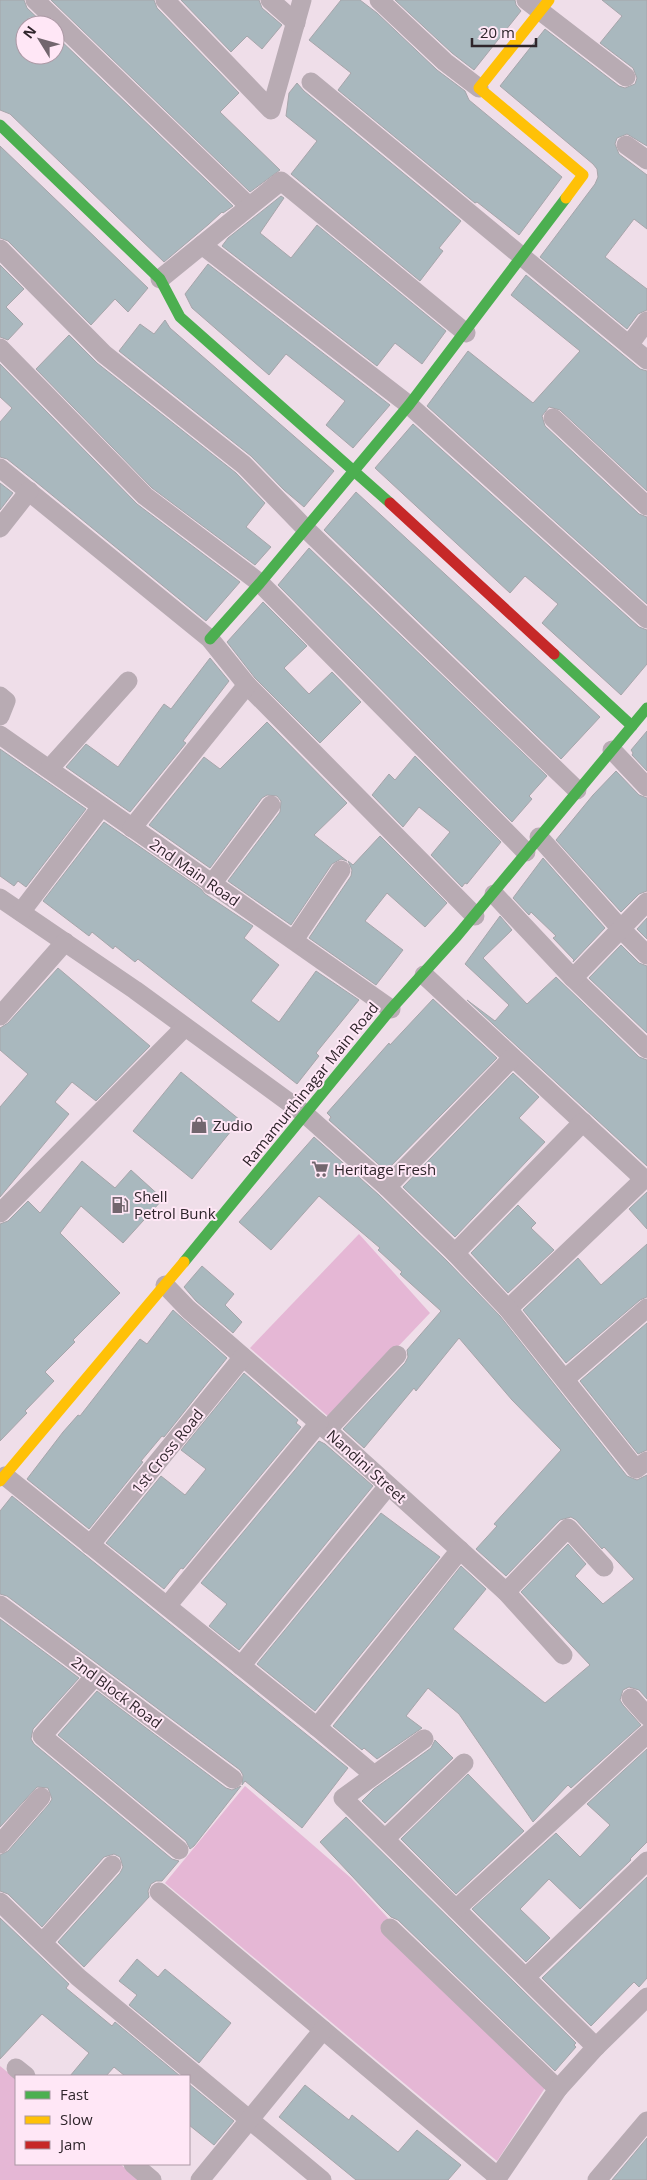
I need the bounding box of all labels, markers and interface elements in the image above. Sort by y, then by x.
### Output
north arrow [15,15,65,65]
scale bar [472,15,536,47]
text: N [18,22,40,42]
text: 20 m [480,22,515,42]
street label: 2nd Main Road [146,834,244,910]
street label: Ramamurthinagar Main Road [237,998,383,1170]
shop icon: Zudio [189,1115,209,1135]
place label: Zudio [213,1115,253,1135]
supermarket icon: Heritage Fresh [310,1159,330,1179]
place label: Heritage Fresh [334,1159,436,1179]
place label: Shell Petrol Bunk [134,1186,216,1223]
fuel station icon: Shell Petrol Bunk [110,1195,130,1215]
street label: 1st Cross Road [127,1404,207,1498]
street label: Nandini Street [323,1425,411,1507]
street label: 2nd Block Road [68,1651,166,1733]
legend [15,2075,190,2165]
text: Fast [60,2084,89,2104]
text: Slow [60,2109,93,2129]
text: Jam [58,2134,86,2154]

